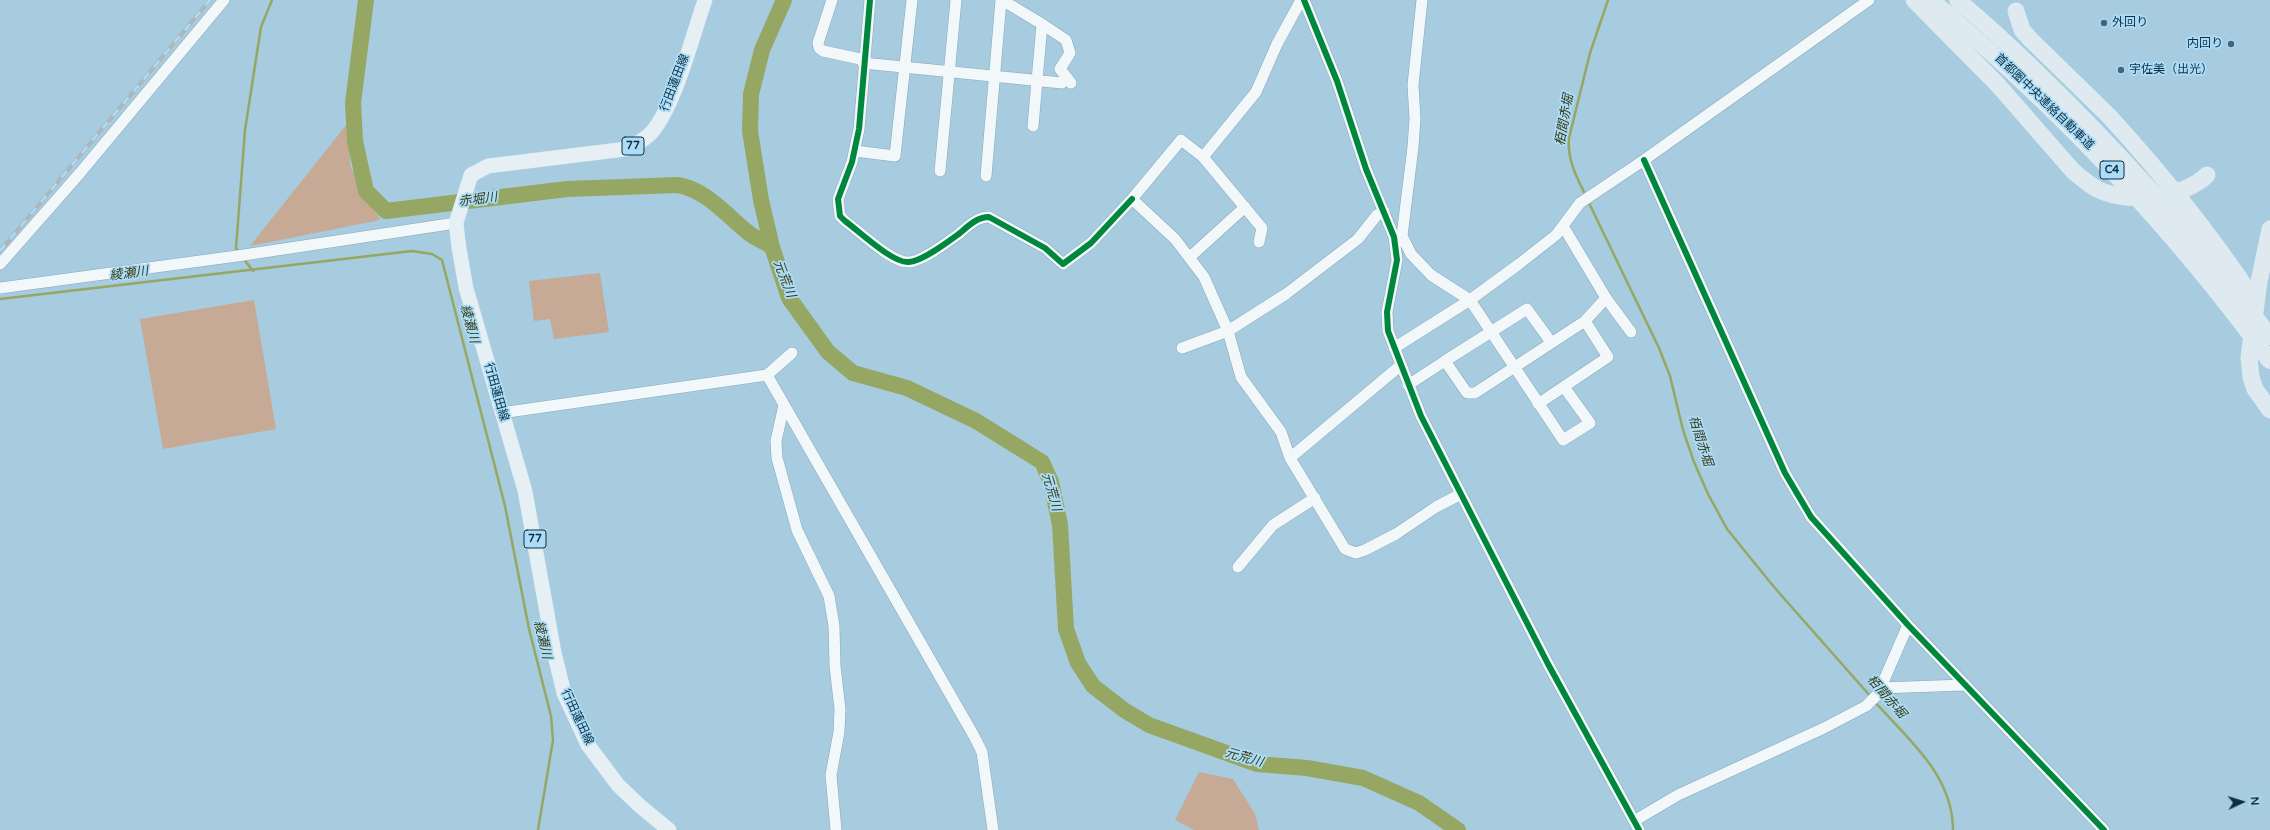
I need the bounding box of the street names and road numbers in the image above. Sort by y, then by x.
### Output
street label: 首都圏中央連絡自動車道 [1992,51,2096,153]
street label: 行田蓮田線 [658,52,692,114]
road number: 77 [622,137,644,155]
road number: C4 [2100,161,2124,179]
street label: 行田蓮田線 [481,361,511,423]
road number: 77 [524,530,546,548]
street label: 行田蓮田線 [558,687,596,747]

